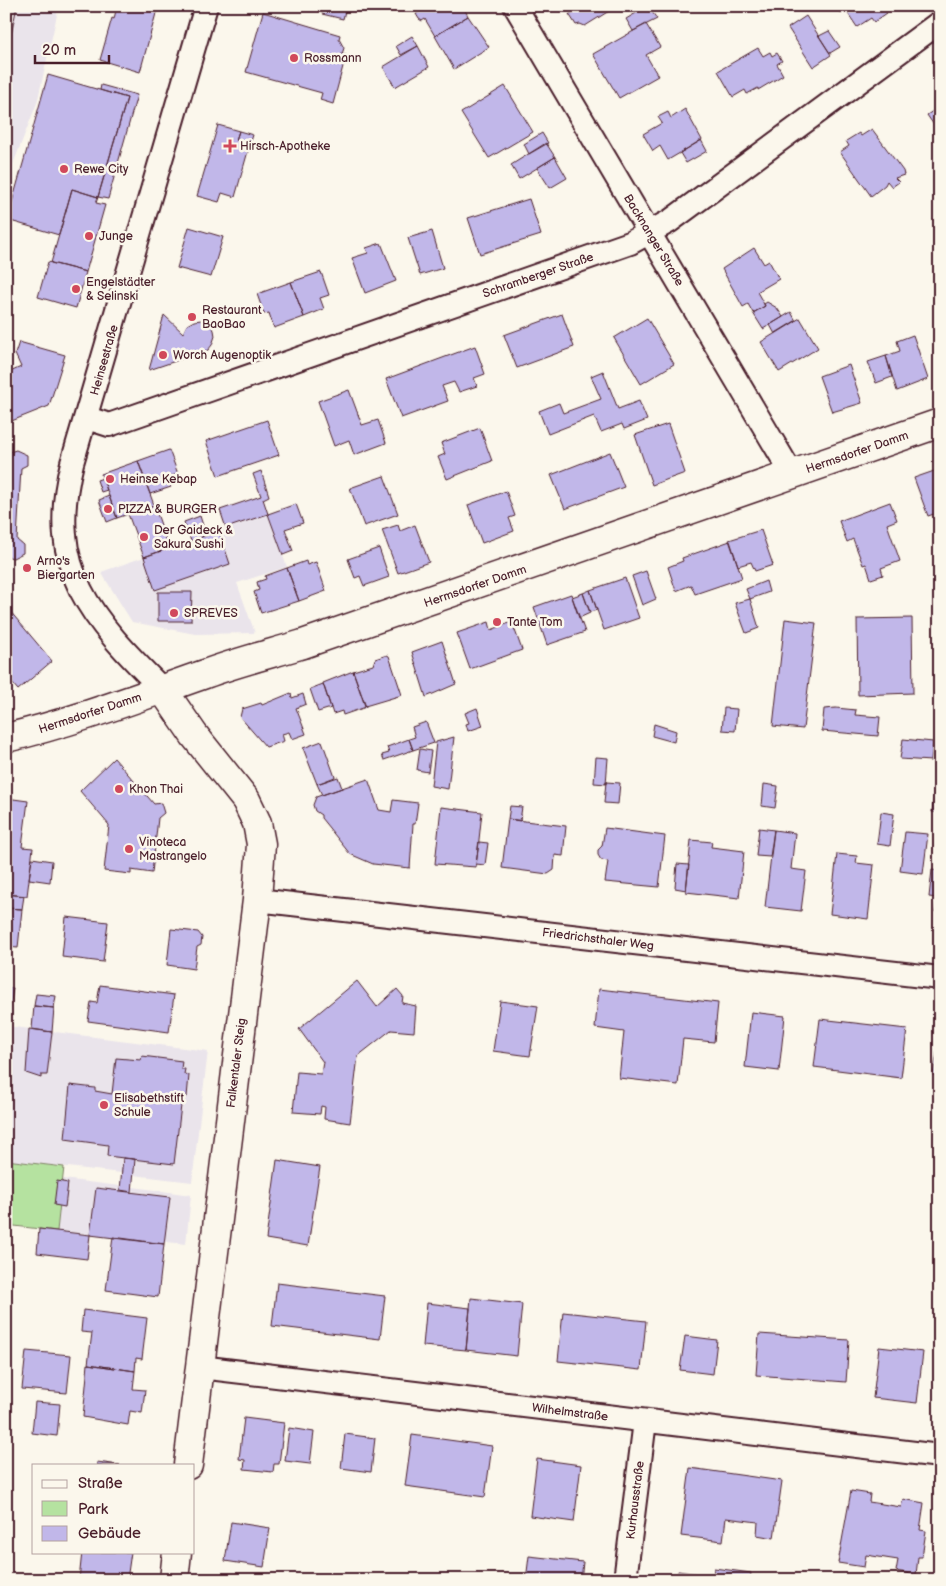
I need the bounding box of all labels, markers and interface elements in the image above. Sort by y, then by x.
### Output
scale bar [35,32,109,64]
text: 20 m [42,41,76,60]
place label: Rossmann [304,51,362,66]
marker: Rossmann [288,52,300,64]
place label: Hirsch-Apotheke [240,139,330,154]
marker: Hirsch-Apotheke [224,140,236,152]
place label: Rewe City [74,162,129,177]
marker: Rewe City [58,163,70,175]
street label: Backnanger Straße [620,192,687,289]
place label: Junge [99,229,133,244]
marker: Junge [83,230,95,242]
street label: Schramberger Straße [481,249,596,301]
place label: Engelstädter & Selinski [86,275,156,304]
marker: Engelstädter & Selinski [70,283,82,295]
place label: Restaurant BaoBao [202,303,262,332]
marker: Restaurant BaoBao [186,311,198,323]
street label: Heinsestraße [87,323,122,397]
place label: Worch Augenoptik [173,348,271,363]
marker: Worch Augenoptik [157,349,169,361]
street label: Hermsdorfer Damm [804,428,910,477]
place label: Heinse Kebap [120,472,197,487]
marker: Heinse Kebap [104,473,116,485]
place label: PIZZA & BURGER [118,502,217,517]
marker: PIZZA & BURGER [102,503,114,515]
place label: Der Gaideck & Sakura Sushi [154,523,233,552]
marker: Der Gaideck & Sakura Sushi [138,531,150,543]
place label: Arno's Biergarten [37,554,95,583]
marker: Arno's Biergarten [21,562,33,574]
street label: Hermsdorfer Damm [422,562,528,611]
place label: SPREVES [184,606,238,621]
marker: SPREVES [168,607,180,619]
place label: Tante Tom [507,615,563,630]
marker: Tante Tom [491,616,503,628]
street label: Hermsdorfer Damm [37,690,144,737]
place label: Khon Thai [129,782,183,797]
marker: Khon Thai [113,783,125,795]
place label: Vinoteca Mastrangelo [139,835,207,864]
marker: Vinoteca Mastrangelo [123,843,135,855]
street label: Friedrichsthaler Weg [541,925,655,954]
street label: Falkentaler Steig [224,1017,249,1109]
place label: Elisabethstift Schule [114,1091,184,1120]
marker: Elisabethstift Schule [98,1099,110,1111]
street label: Wilhelmstraße [531,1400,609,1425]
street label: Kurhausstraße [623,1460,648,1540]
legend [32,1464,195,1554]
text: Straße [78,1474,123,1493]
text: Park [78,1500,109,1519]
text: Gebäude [78,1524,141,1543]

